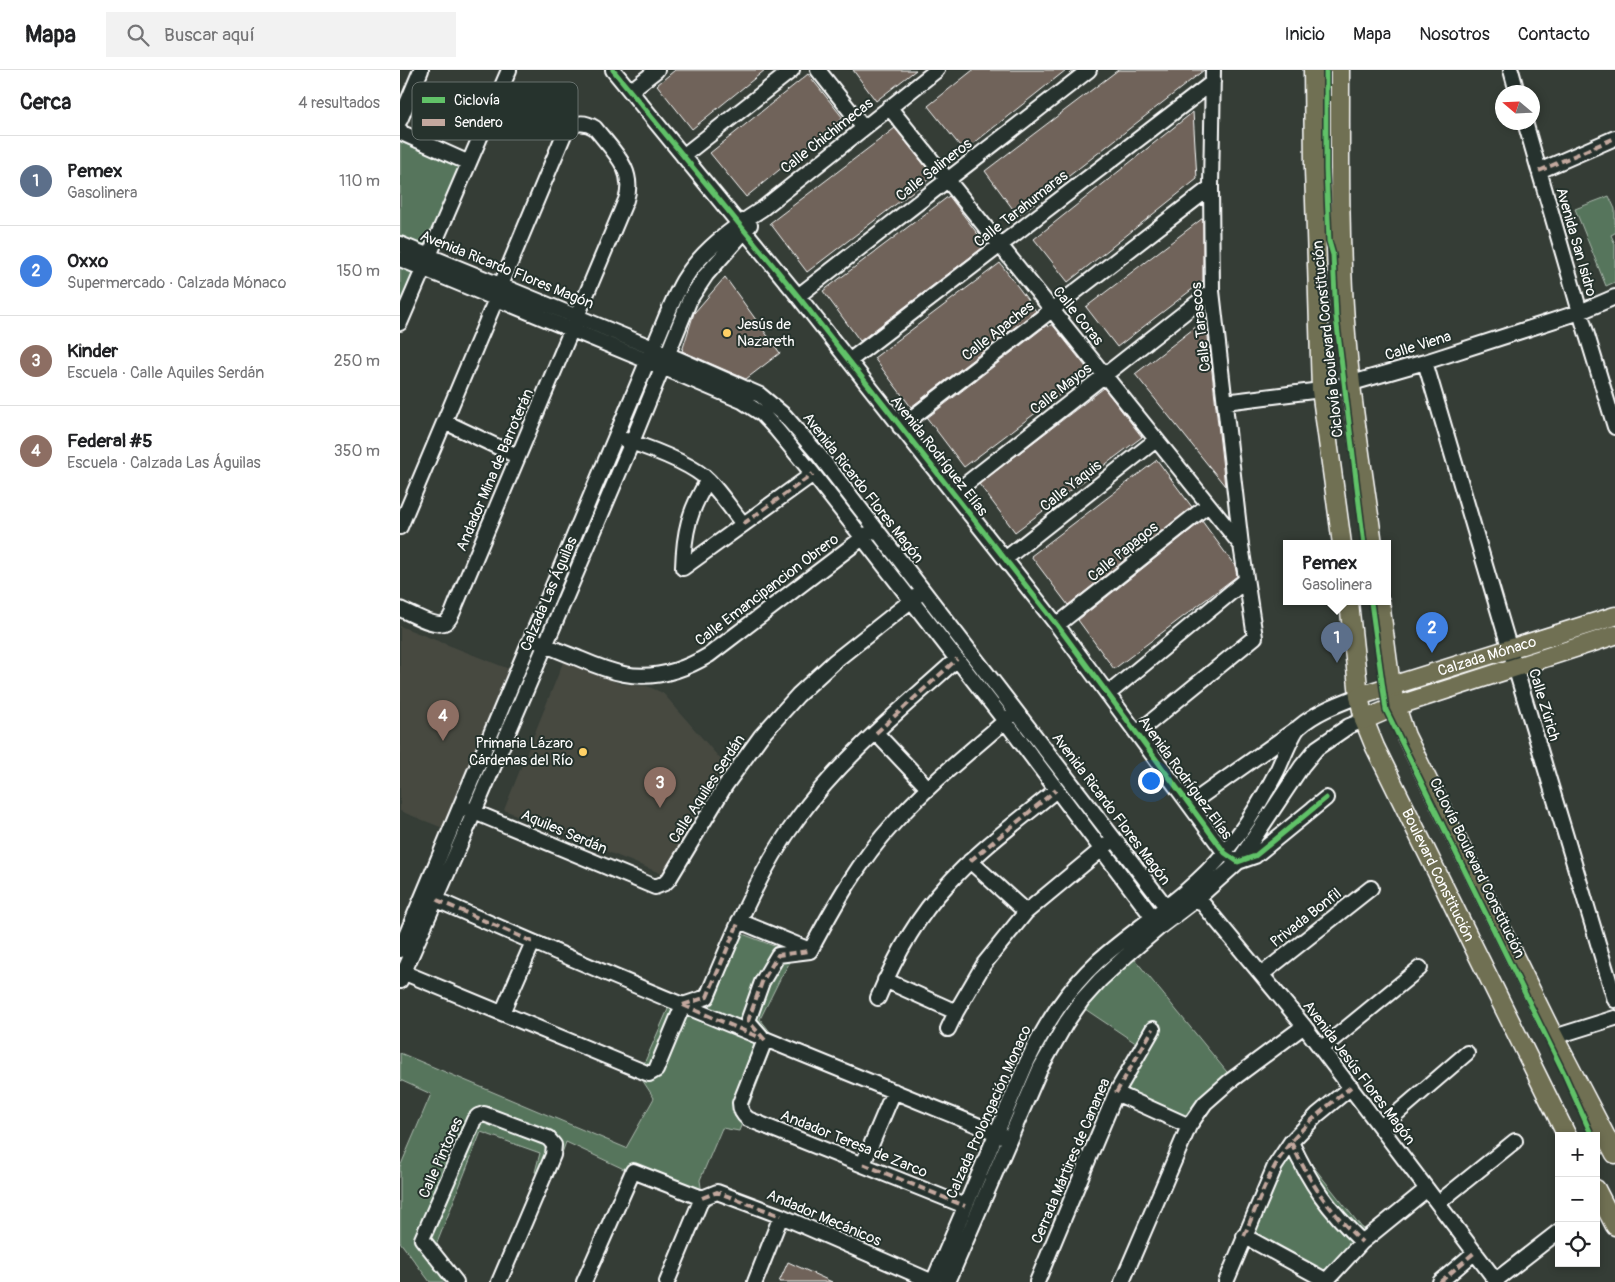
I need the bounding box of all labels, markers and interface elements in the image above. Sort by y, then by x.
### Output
search box [106,12,456,57]
text: Mapa [25,20,76,49]
icon: search [124,21,152,49]
text: Buscar aquí [164,23,255,47]
text: Inicio [1284,23,1325,46]
text: Mapa [1353,23,1391,46]
text: Nosotros [1419,23,1490,46]
text: Contacto [1518,23,1590,46]
legend [412,82,578,140]
north arrow [1495,85,1540,130]
text: Cerca [20,89,71,116]
text: Ciclovía [454,92,500,109]
text: 4 resultados [298,93,380,113]
street label: Calle Chichimecas [777,94,877,178]
text: Sendero [454,114,503,131]
street label: Calle Salineros [892,134,976,206]
text: Pemex [67,159,122,183]
street label: Calle Tarahumaras [970,166,1072,252]
text: 1 [33,171,39,191]
text: 110 m [339,171,380,191]
text: Gasolinera [67,183,137,203]
street label: Avenida San Isidro [1551,185,1601,299]
street label: Avenida Ricardo Flores Magón [417,226,597,314]
street label: Ciclovía Boulevard Constitución [1308,239,1348,439]
text: Oxxo [67,249,108,273]
text: 2 [32,261,40,281]
text: 150 m [336,261,380,281]
text: Supermercado · Calzada Mónaco [67,273,286,293]
street label: Calle Tarascos [1187,281,1215,373]
street label: Calle Coras [1048,283,1108,350]
street label: Calle Apaches [958,297,1038,365]
place label: Jesús de Nazareth [737,315,794,351]
marker: Jesús de Nazareth [721,327,733,339]
street label: Calle Viena [1383,327,1453,365]
text: Kinder [67,339,118,363]
text: 3 [32,351,40,371]
text: 250 m [334,351,380,371]
street label: Calle Mayos [1026,359,1096,419]
text: Escuela · Calle Aquiles Serdán [67,363,264,383]
street label: Andador Mina de Barroterán [452,386,538,554]
street label: Avenida Rodríguez Elías [886,392,992,520]
street label: Avenida Ricardo Flores Magón [798,409,928,567]
text: Federal #5 [67,429,153,453]
text: 4 [31,441,41,461]
text: 350 m [334,441,380,461]
text: Escuela · Calzada Las Águilas [67,453,261,473]
street label: Calle Yaquis [1036,456,1106,516]
street label: Calle Papagos [1084,518,1162,586]
street label: Calle Emancipancion Obrero [691,530,843,650]
street label: Calzada Las Águilas [516,534,582,654]
popup [1283,540,1391,605]
text: Pemex [1302,551,1357,575]
text: Gasolinera [1302,575,1372,595]
pin: 2 [1416,612,1448,653]
pin: 1 [1321,622,1353,663]
street label: Calzada Mónaco [1435,632,1539,680]
street label: Calle Zúrich [1524,667,1564,743]
pin: 4 [427,700,459,741]
street label: Avenida Rodríguez Elías [1134,713,1236,844]
street label: Avenida Ricardo Flores Magón [1047,729,1175,889]
street label: Calle Aquiles Serdán [665,731,749,847]
place label: Primaria Lázaro Cárdenas del Río [469,734,573,770]
marker: Primaria Lázaro Cárdenas del Río [577,746,589,758]
pin: 3 [644,767,676,808]
your location [1138,768,1164,794]
street label: Ciclovía Boulevard Constitución [1425,775,1529,961]
street label: Aquiles Serdán [518,805,610,859]
street label: Boulevard Constitución [1398,806,1478,944]
street label: Privada Bonfil [1267,884,1345,952]
street label: Avenida Jesús Flores Magón [1299,997,1419,1149]
street label: Calzada Prolongación Monaco [942,1022,1036,1202]
street label: Cerrada Mártires de Cananea [1027,1075,1115,1247]
street label: Andador Teresa de Zarco [778,1106,930,1182]
street label: Calle Pintores [415,1114,467,1201]
map controls [1555,1132,1600,1267]
button: + [1555,1132,1600,1177]
button: − [1555,1177,1600,1222]
street label: Andador Mecánicos [764,1185,884,1251]
button: locate [1555,1222,1600,1267]

